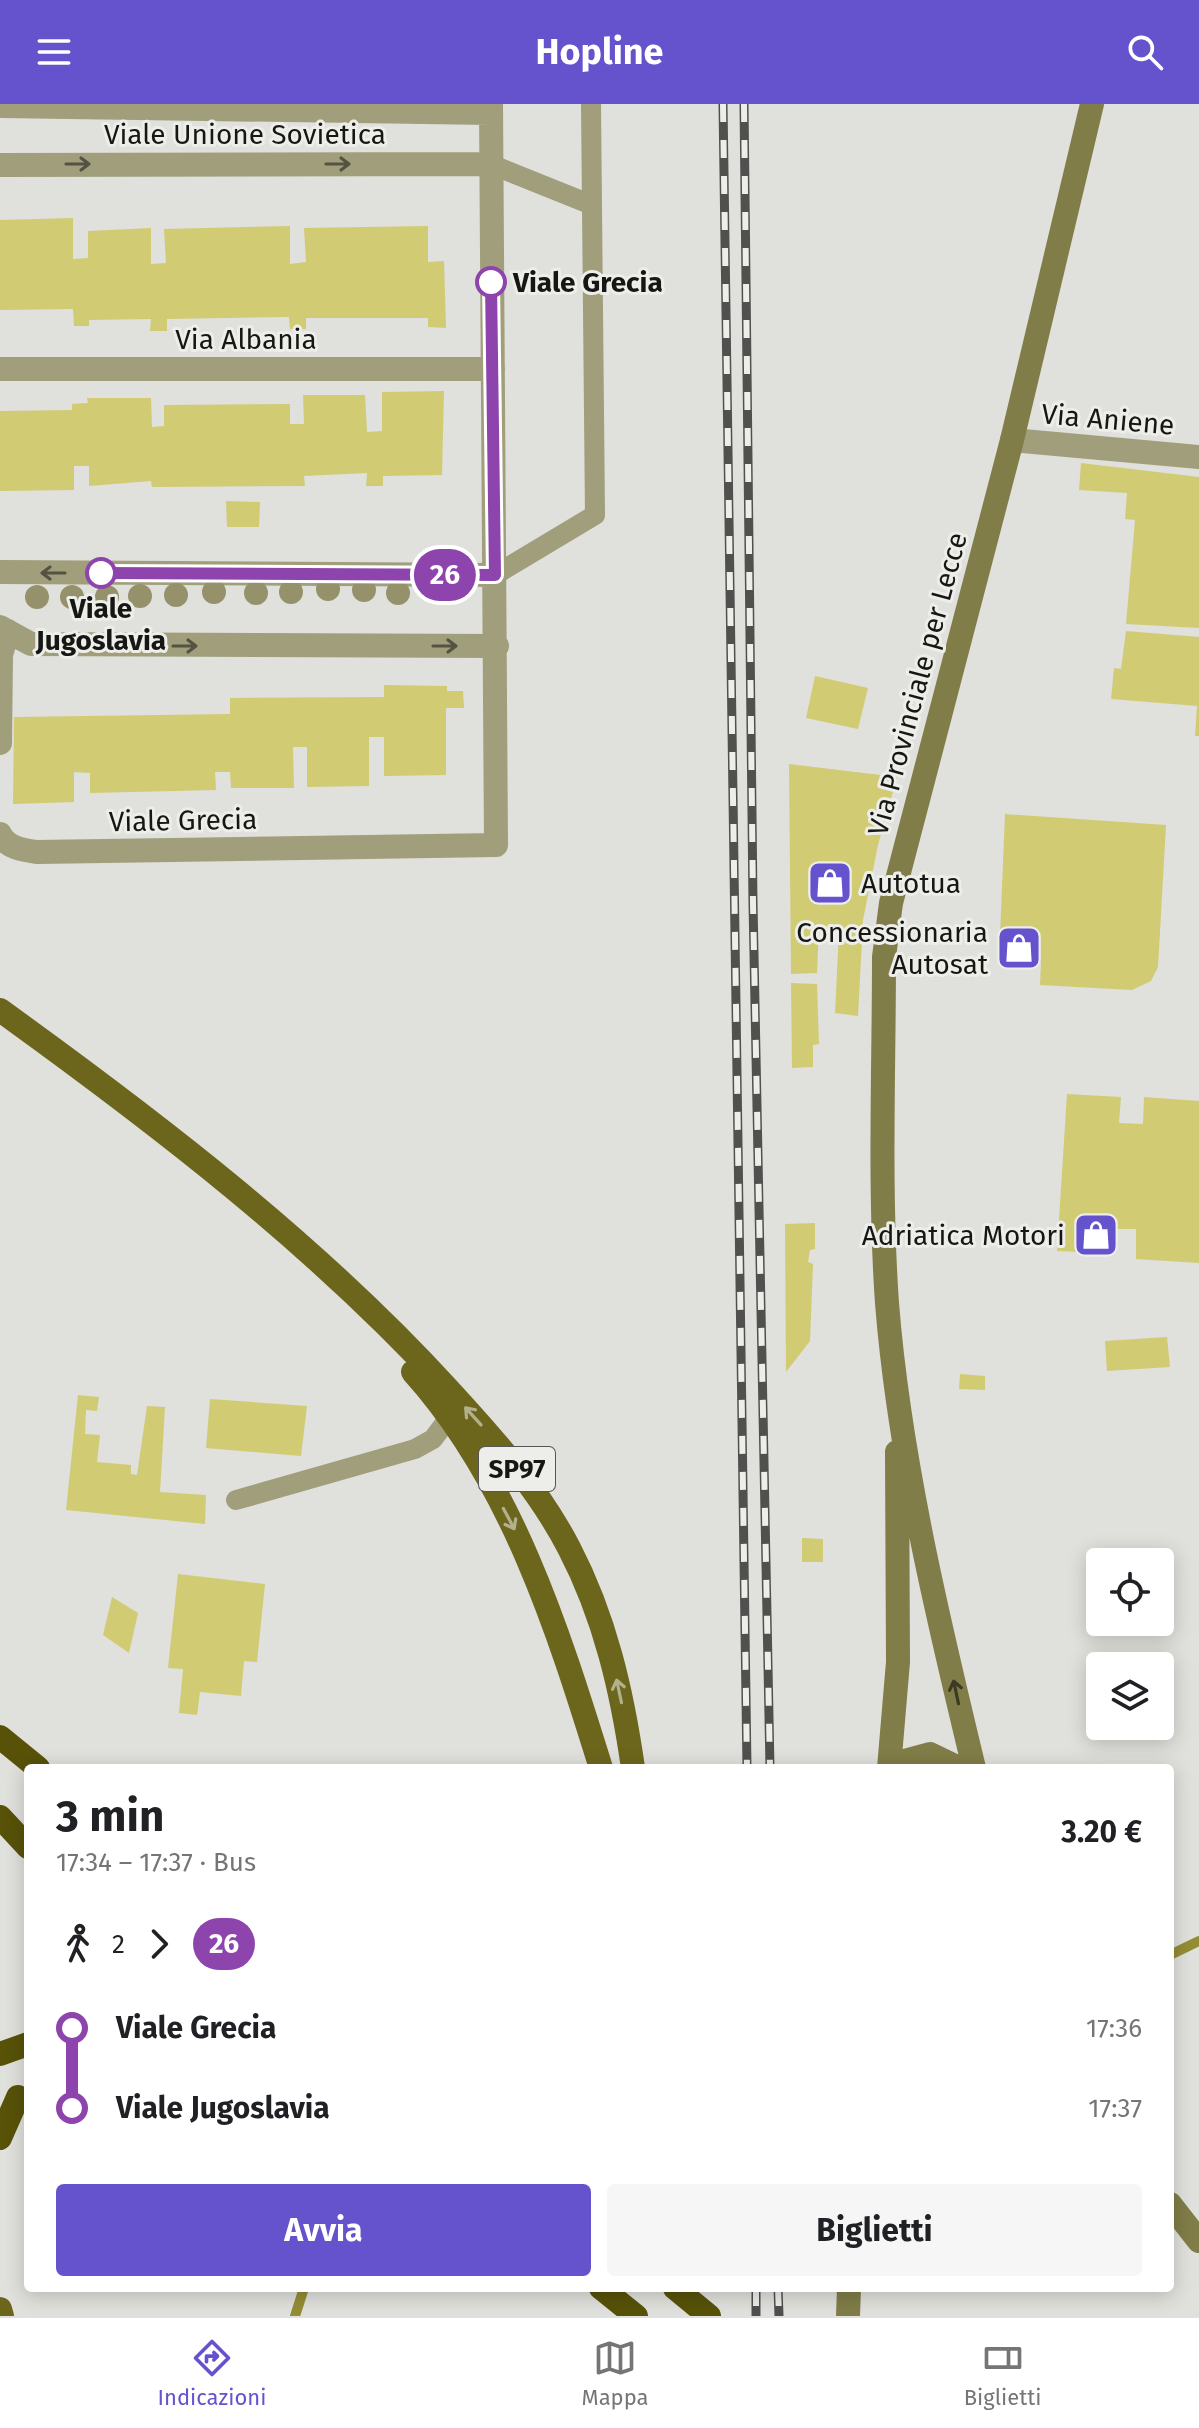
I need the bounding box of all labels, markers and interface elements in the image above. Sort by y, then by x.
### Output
icon: menu [32,30,76,74]
text: Hopline [536,30,663,74]
icon: search [1123,30,1167,74]
street label: Viale Unione Sovietica [104,118,386,151]
one-way arrow [64,156,91,172]
one-way arrow [324,156,351,172]
place label: Viale Grecia [512,266,663,299]
marker: Viale Grecia [476,267,506,297]
street label: Via Albania [175,323,317,356]
street label: Via Aniene [1040,397,1176,442]
street label: Via Provinciale per Lecce [861,529,974,839]
line badge: 26 [409,549,481,601]
marker: Viale Jugoslavia [86,558,116,588]
text: 26 [430,558,460,591]
one-way arrow [40,565,67,580]
place label: Viale Jugoslavia [35,592,166,657]
one-way arrow [171,638,198,654]
one-way arrow [431,638,458,654]
street label: Viale Grecia [108,803,258,838]
shop icon: Autotua [806,859,854,907]
place label: Autotua [861,867,961,900]
place label: Concessionaria Autosat [796,916,989,981]
shop icon: Concessionaria Autosat [995,924,1043,972]
shop icon: Adriatica Motori [1072,1211,1120,1259]
place label: Adriatica Motori [862,1219,1065,1252]
one-way arrow [464,1407,482,1427]
road number: SP97 [479,1447,555,1491]
one-way arrow [501,1507,517,1530]
map controls [1086,1548,1174,1740]
button: locate [1086,1548,1174,1636]
button: layers [1086,1652,1174,1740]
one-way arrow [611,1679,626,1705]
one-way arrow [948,1680,963,1705]
text: 3 min [56,1790,164,1843]
text: 3.20 € [1061,1814,1142,1850]
text: 17:34 – 17:37 · Bus [56,1847,256,1878]
icon: walk [56,1922,100,1966]
icon: forward [137,1922,181,1966]
text: 26 [209,1927,239,1960]
text: 2 [112,1929,125,1960]
text: Viale Grecia [116,2010,276,2046]
text: 17:36 [1086,2013,1142,2044]
text: Viale Jugoslavia [116,2090,330,2126]
text: 17:37 [1088,2093,1142,2124]
button: Avvia [56,2184,591,2276]
button: Biglietti [607,2184,1142,2276]
tab: Indicazioni [158,2336,266,2411]
tab: Mappa [582,2336,648,2411]
tab: Biglietti [964,2336,1041,2411]

